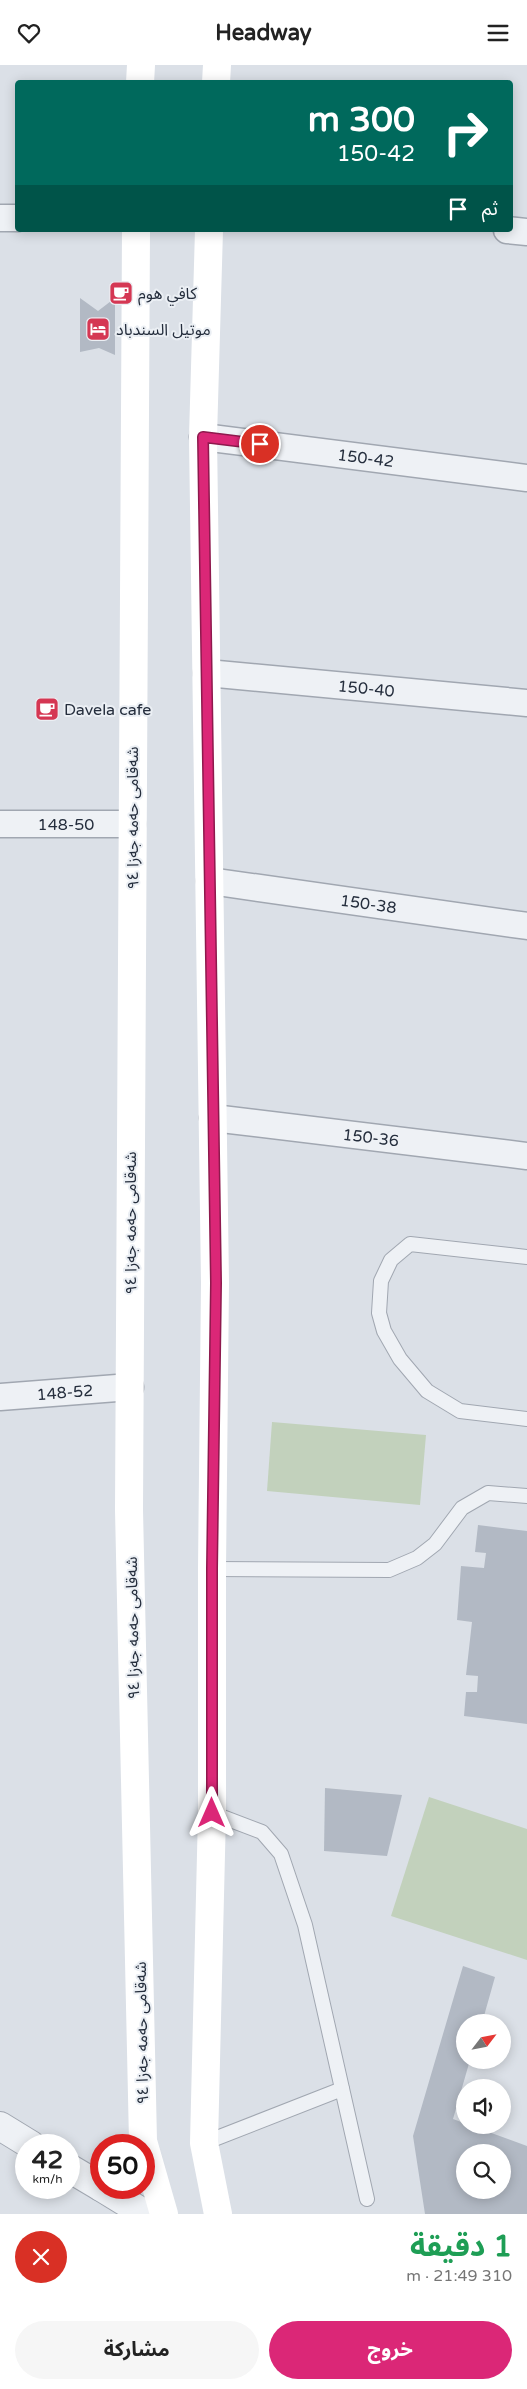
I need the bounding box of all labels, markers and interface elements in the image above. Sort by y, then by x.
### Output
icon: heart [15,19,43,47]
icon: menu [484,19,512,47]
text: Headway [215,20,312,46]
text: 300 m [308,99,415,141]
icon: right [433,100,498,165]
text: 150-42 [337,141,415,167]
icon: arrive [444,195,472,223]
text: ثم [482,198,498,220]
cafe icon: كافي هوم [108,280,134,306]
place label: كافي هوم [138,284,197,306]
hotel icon: موتيل السندباد [85,316,111,342]
place label: موتيل السندباد [116,320,211,340]
pin [239,423,281,465]
icon: arrive [246,430,274,458]
street label: 150-42 [336,445,395,472]
street label: 150-40 [337,676,396,702]
cafe icon: Davela cafe [34,696,60,722]
place label: Davela cafe [64,700,151,720]
street label: شەقامی حەمە جەزا ٩٤ [123,747,143,889]
street label: 148-50 [38,815,94,835]
street label: 150-38 [339,891,398,918]
street label: 150-36 [341,1125,400,1151]
street label: شەقامی حەمە جەزا ٩٤ [121,1152,141,1294]
street label: 148-52 [36,1381,94,1405]
street label: شەقامی حەمە جەزا ٩٤ [122,1556,144,1700]
position arrow [185,1786,237,1838]
street label: شەقامی حەمە جەزا ٩٤ [131,1961,153,2105]
north arrow [456,2014,511,2069]
map controls [456,2014,511,2199]
button: sound [456,2079,511,2134]
speed limit sign: 50 [90,2134,155,2199]
button: search [456,2144,511,2199]
text: 42 [32,2145,63,2175]
text: km/h [32,2172,63,2186]
text: 1 دقيقة [410,2228,512,2265]
button: close [15,2231,67,2283]
text: 310 m · 21:49 [406,2266,512,2286]
button: مشاركة [15,2321,259,2379]
button: خروج [269,2321,512,2379]

